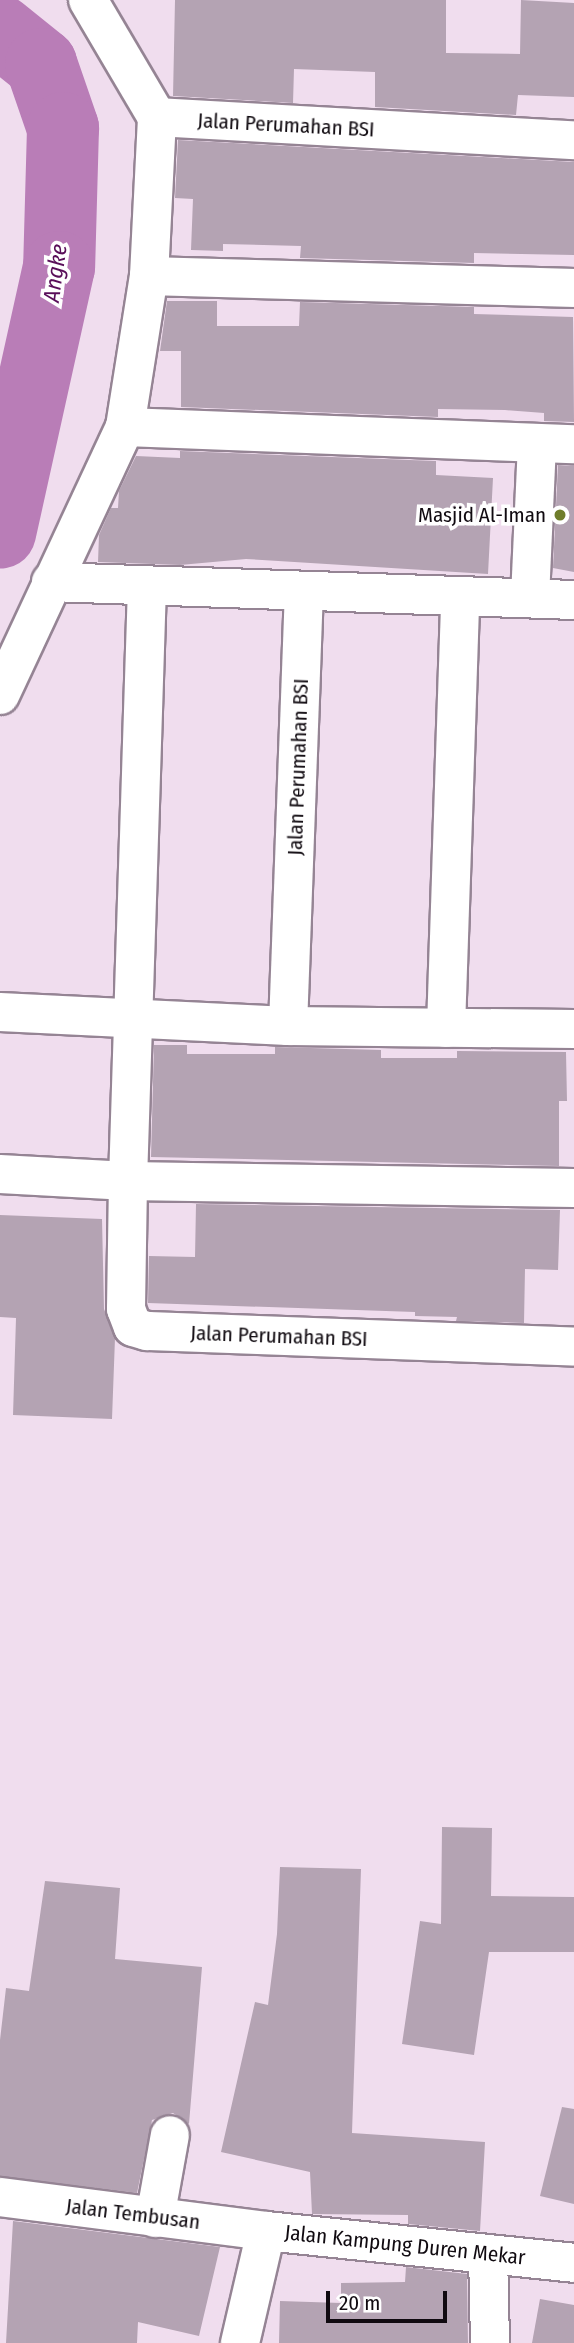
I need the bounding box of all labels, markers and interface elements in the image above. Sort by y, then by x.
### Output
street label: Jalan Perumahan BSI [197,108,375,142]
water label: Angke [37,242,73,304]
place label: Masjid Al-Iman [418,502,546,528]
marker: Masjid Al-Iman [552,507,568,523]
street label: Jalan Perumahan BSI [282,678,314,856]
street label: Jalan Perumahan BSI [190,1320,368,1352]
street label: Jalan Tembusan [64,2193,202,2235]
street label: Jalan Kampung Duren Mekar [284,2220,526,2270]
scale bar [329,2276,450,2320]
text: 20 m [339,2290,380,2316]

